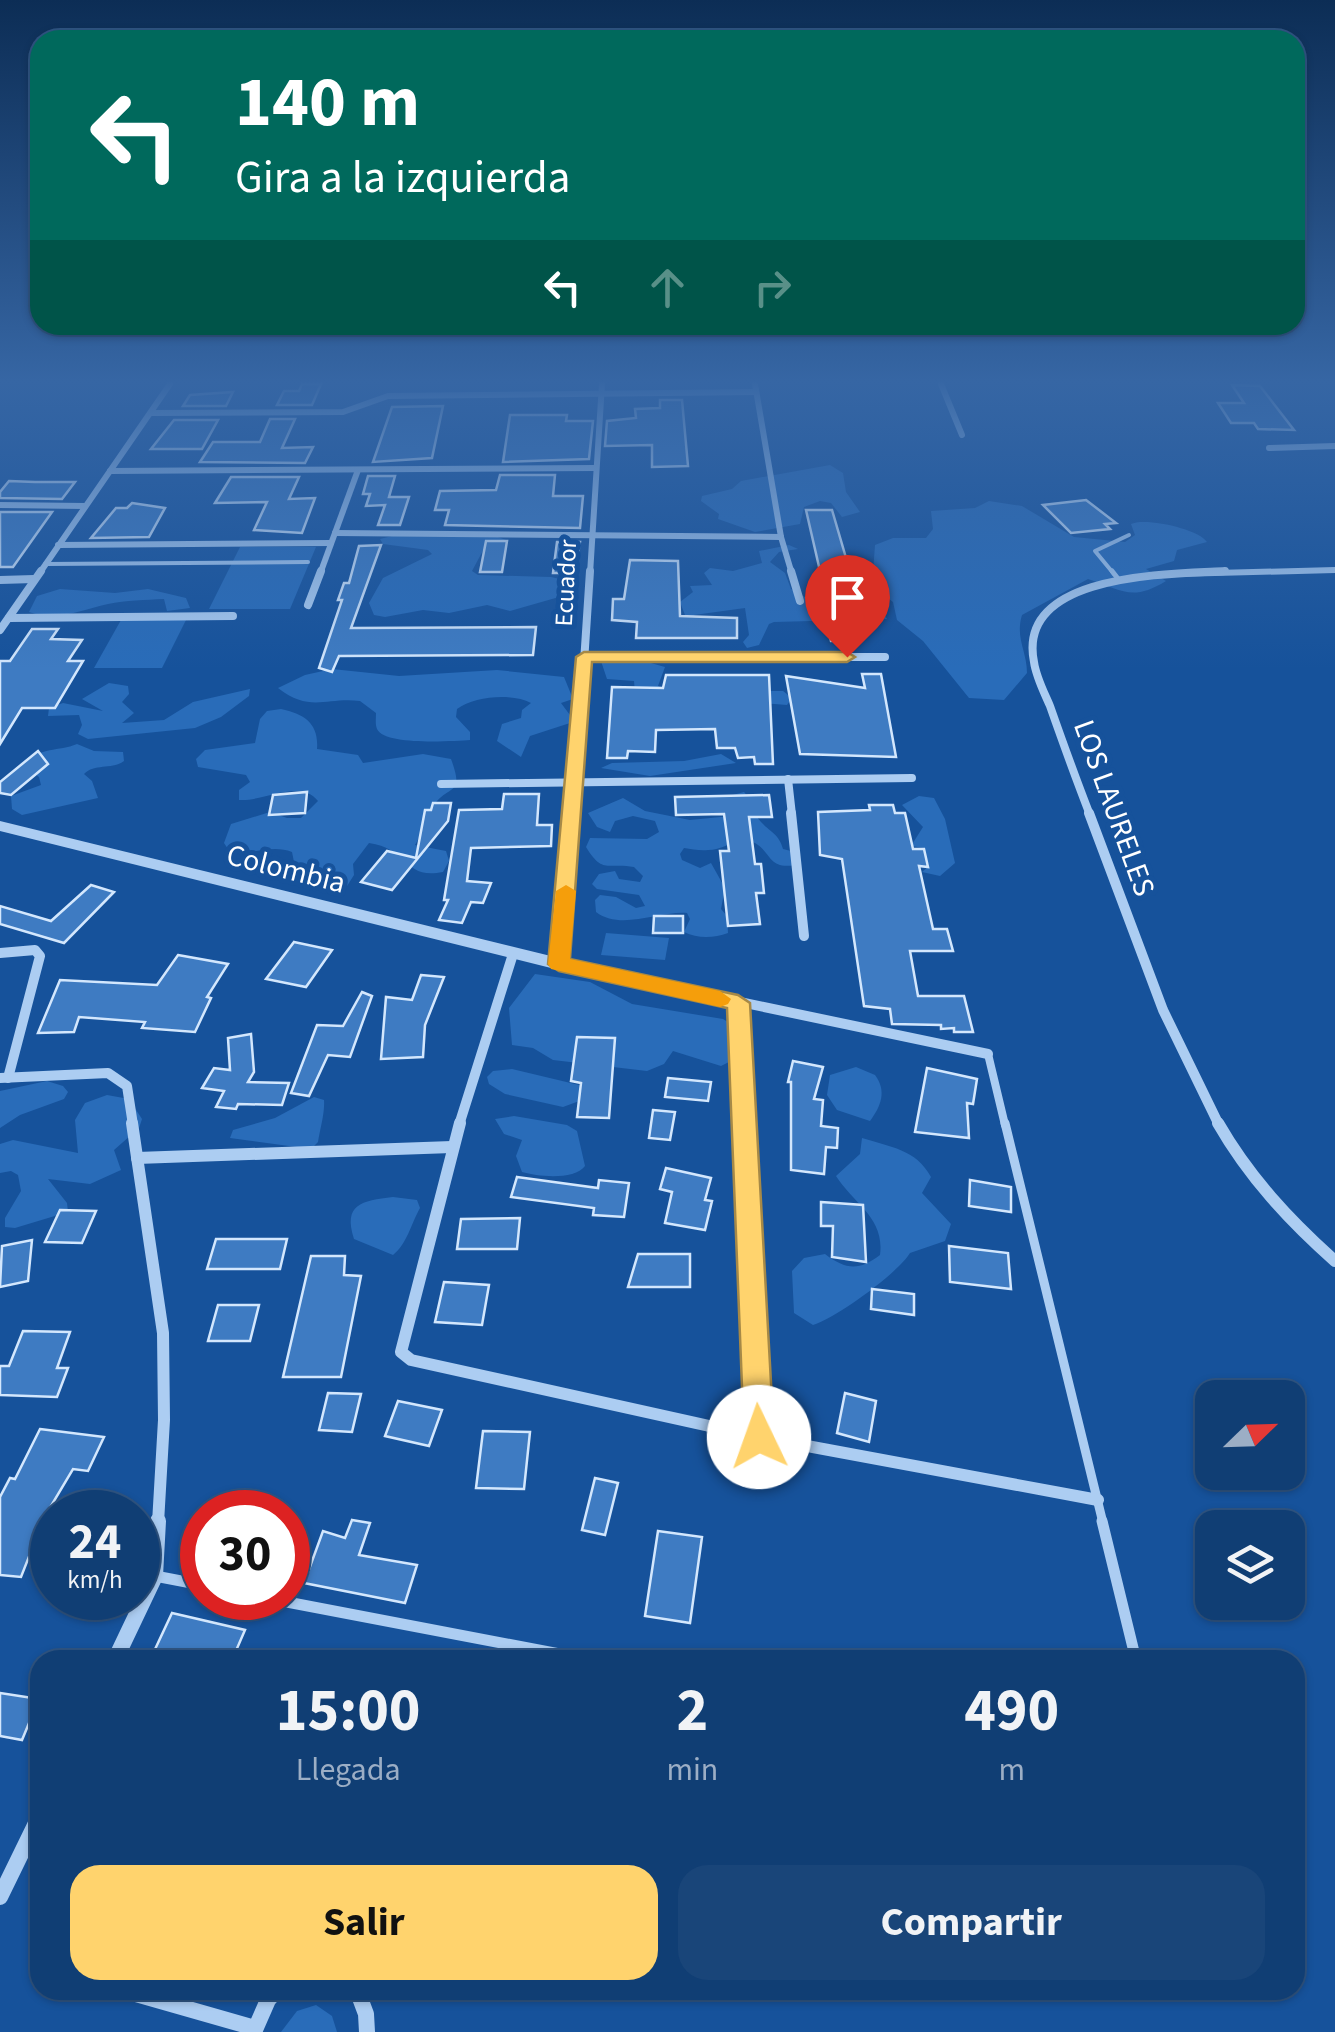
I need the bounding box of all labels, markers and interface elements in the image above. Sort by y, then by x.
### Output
text: 140 m [235,53,420,153]
icon: left [70,70,200,200]
text: Gira a la izquierda [235,146,570,210]
icon: left [535,260,590,315]
icon: ahead [640,260,695,315]
icon: right [745,260,800,315]
street label: Ecuador [546,538,586,627]
pin [805,555,890,658]
icon: arrive [820,570,875,625]
street label: LOS LAURELES [1062,714,1166,902]
street label: Colombia [222,833,350,905]
north arrow [1195,1380,1305,1490]
map controls [1195,1380,1305,1620]
position arrow [707,1385,811,1489]
speed limit sign: 30 [180,1490,310,1620]
text: 24 [69,1507,121,1578]
button: layers [1195,1510,1305,1620]
text: km/h [67,1562,123,1598]
text: 15:00 [276,1669,421,1754]
text: 2 [677,1669,708,1754]
text: 490 [964,1669,1059,1754]
text: Llegada [296,1747,401,1793]
text: min [666,1747,718,1793]
text: m [998,1747,1025,1793]
button: Salir [70,1865,658,1980]
button: Compartir [678,1865,1265,1980]

